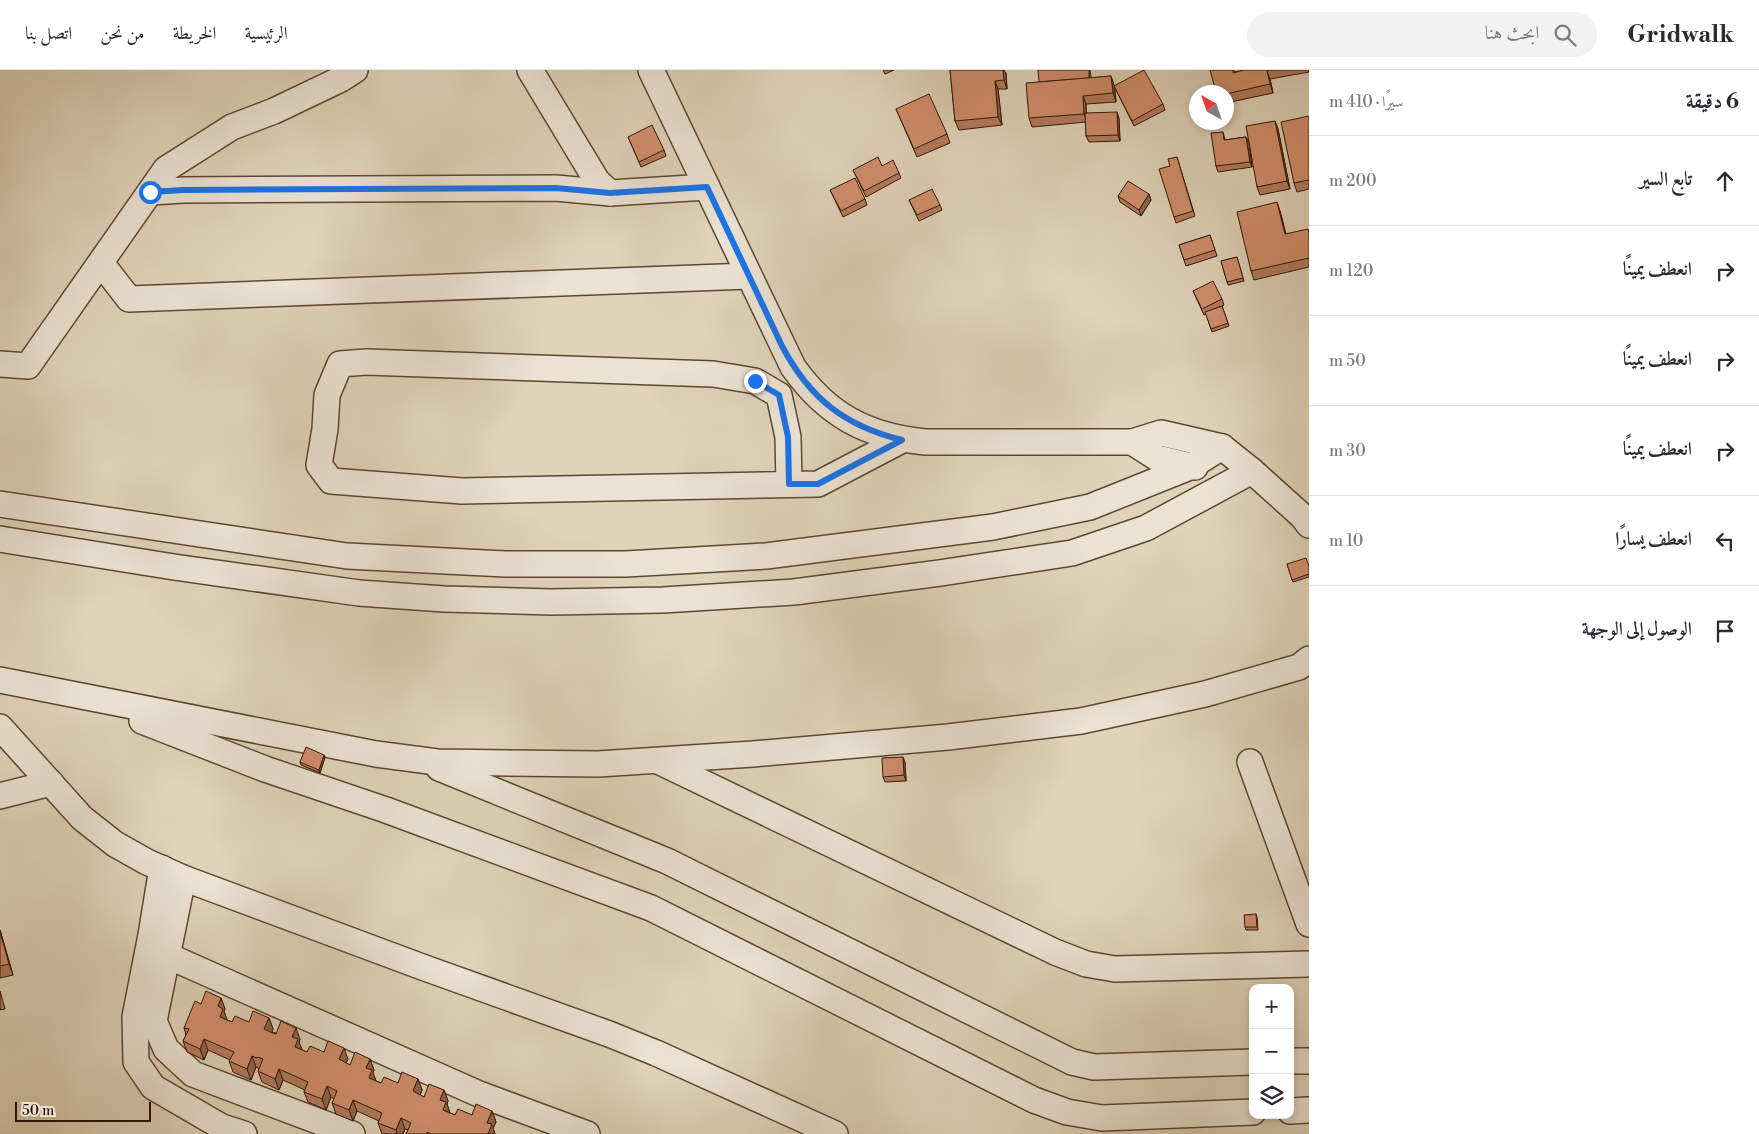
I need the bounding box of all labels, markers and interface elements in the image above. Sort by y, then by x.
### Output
search box [1247,12,1597,57]
text: Gridwalk [1627,20,1734,50]
text: ابحث هنا [1485,21,1539,45]
icon: search [1551,21,1579,49]
text: اتصل بنا [25,22,72,45]
text: من نحن [100,22,145,45]
text: الخريطة [173,22,216,45]
text: الرئيسية [244,22,288,45]
north arrow [1189,85,1234,130]
text: 6 دقيقة [1686,89,1739,115]
text: سيرًا · 410 m [1329,92,1403,112]
text: تابع السير [1639,167,1692,191]
icon: ahead [1711,167,1739,195]
text: 200 m [1329,171,1377,191]
route start [139,181,162,204]
text: انعطف يمينًا [1623,257,1692,281]
icon: right [1711,257,1739,285]
text: 120 m [1329,261,1373,281]
text: انعطف يمينًا [1623,347,1692,371]
icon: right [1711,347,1739,375]
text: 50 m [1329,351,1366,371]
route end [744,370,767,393]
text: انعطف يمينًا [1623,437,1692,461]
icon: right [1711,437,1739,465]
text: 30 m [1329,441,1366,461]
text: انعطف يسارًا [1615,527,1692,551]
icon: left [1711,527,1739,555]
text: 10 m [1329,531,1363,551]
text: الوصول إلى الوجهة [1582,617,1692,641]
icon: arrive [1711,617,1739,645]
map controls [1249,984,1294,1119]
button: + [1249,984,1294,1029]
button: − [1249,1029,1294,1074]
button: layers [1249,1074,1294,1119]
scale bar [15,1099,151,1122]
text: 50 m [22,1102,54,1120]

